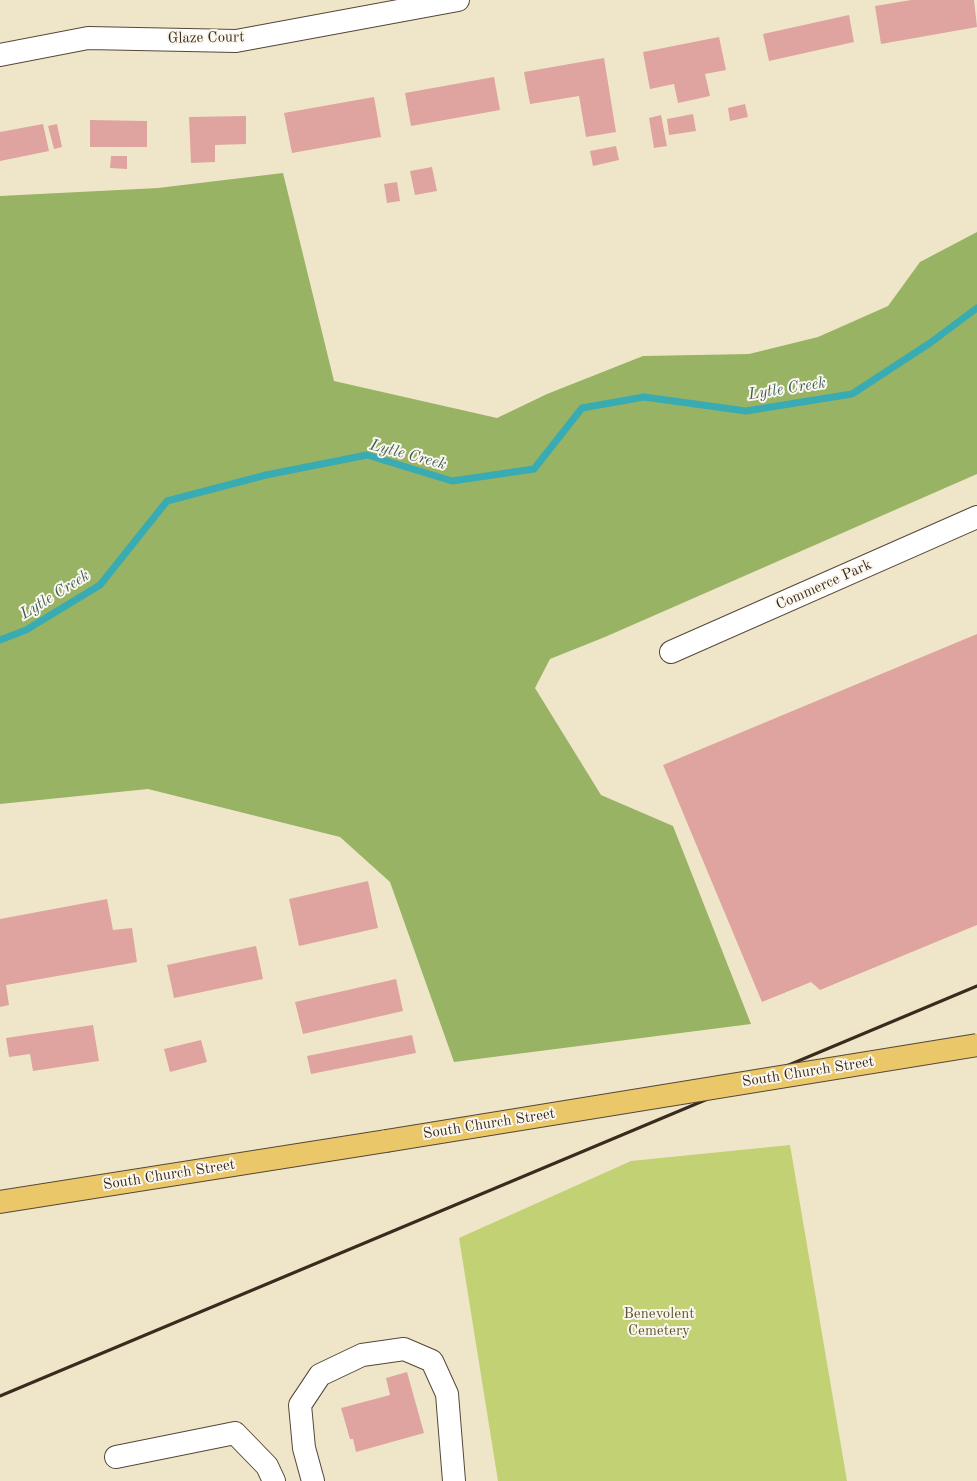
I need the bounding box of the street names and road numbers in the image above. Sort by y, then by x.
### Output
street label: Glaze Court [167,28,245,48]
street label: Commerce Park [773,556,875,614]
street label: South Church Street [741,1053,875,1091]
street label: South Church Street [422,1105,556,1143]
street label: South Church Street [102,1156,236,1194]

